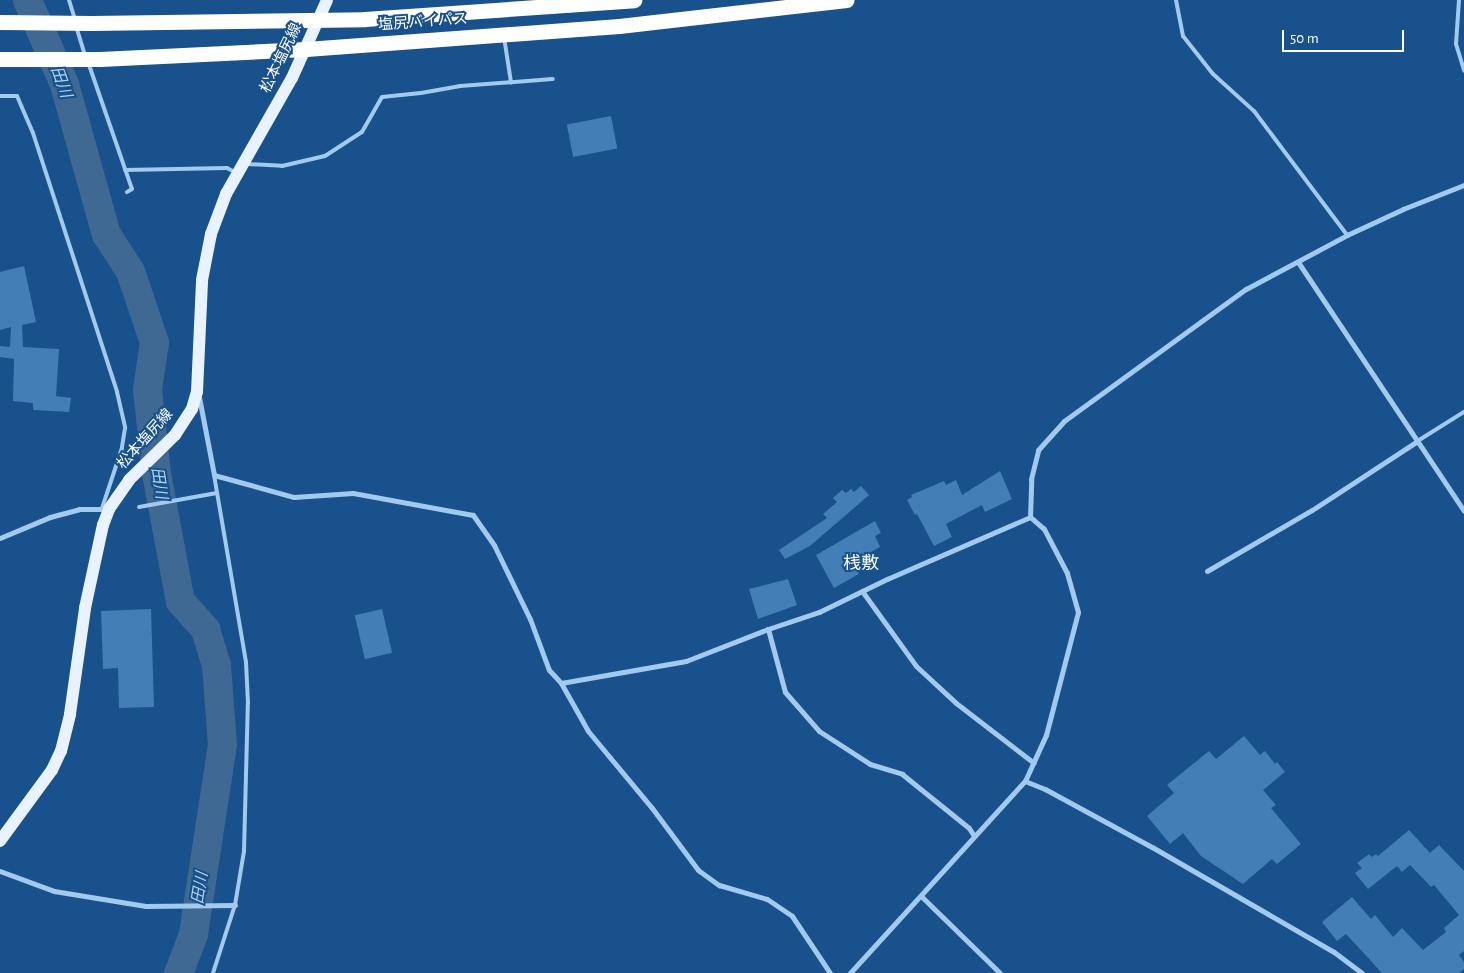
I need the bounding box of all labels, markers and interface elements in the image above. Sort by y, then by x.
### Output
street label: 塩尻バイパス [377,10,469,34]
street label: 松本塩尻線 [256,20,306,96]
scale bar [1284,20,1406,52]
text: 50 m [1290,31,1319,46]
water label: 田川 [47,64,75,100]
street label: 松本塩尻線 [113,405,177,473]
water label: 田川 [147,466,171,500]
district label: 桟敷 [843,553,879,575]
water label: 田川 [188,871,212,905]

